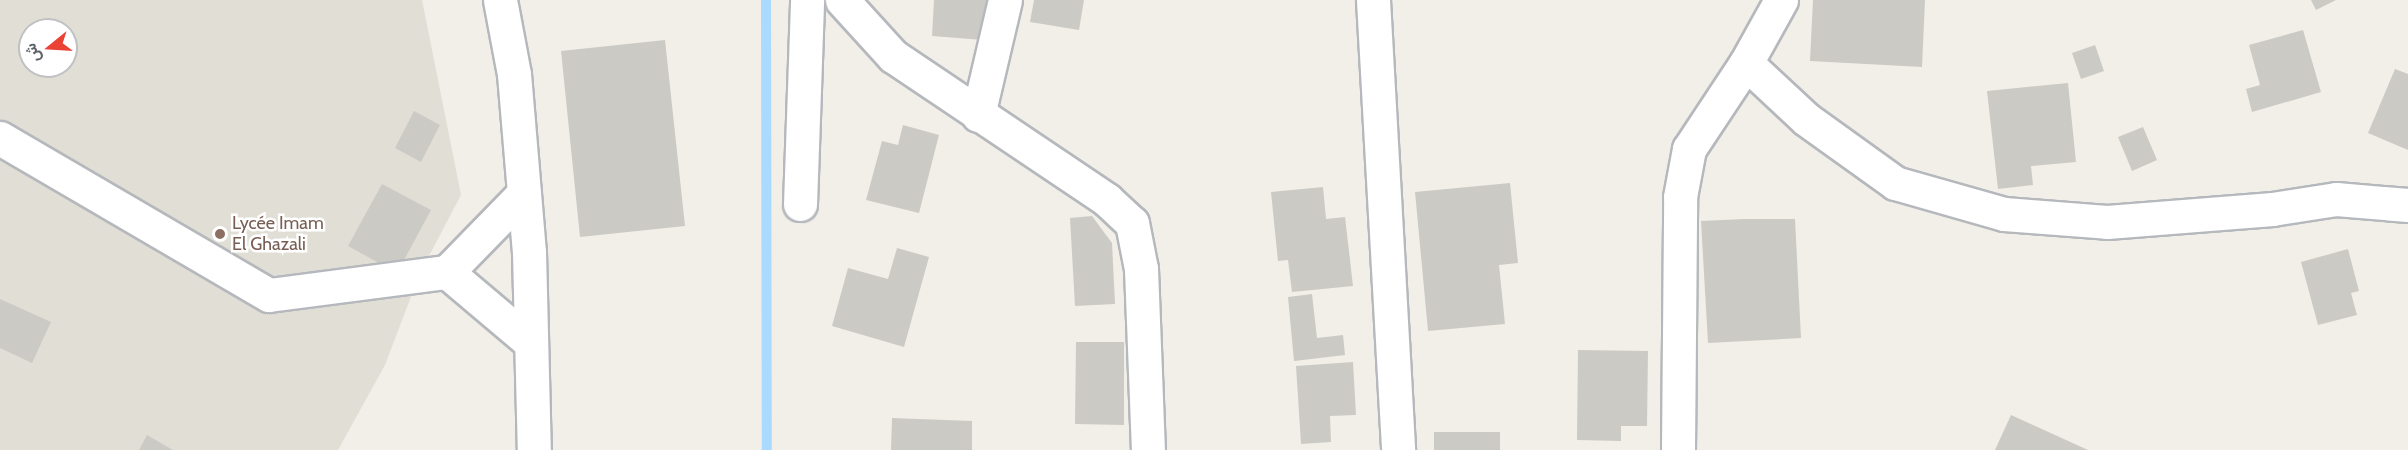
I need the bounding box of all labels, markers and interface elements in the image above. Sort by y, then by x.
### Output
north arrow [18,18,78,78]
text: ش [20,41,44,65]
place label: Lycée Imam El Ghazali [232,213,324,256]
marker: Lycée Imam El Ghazali [213,227,227,241]

